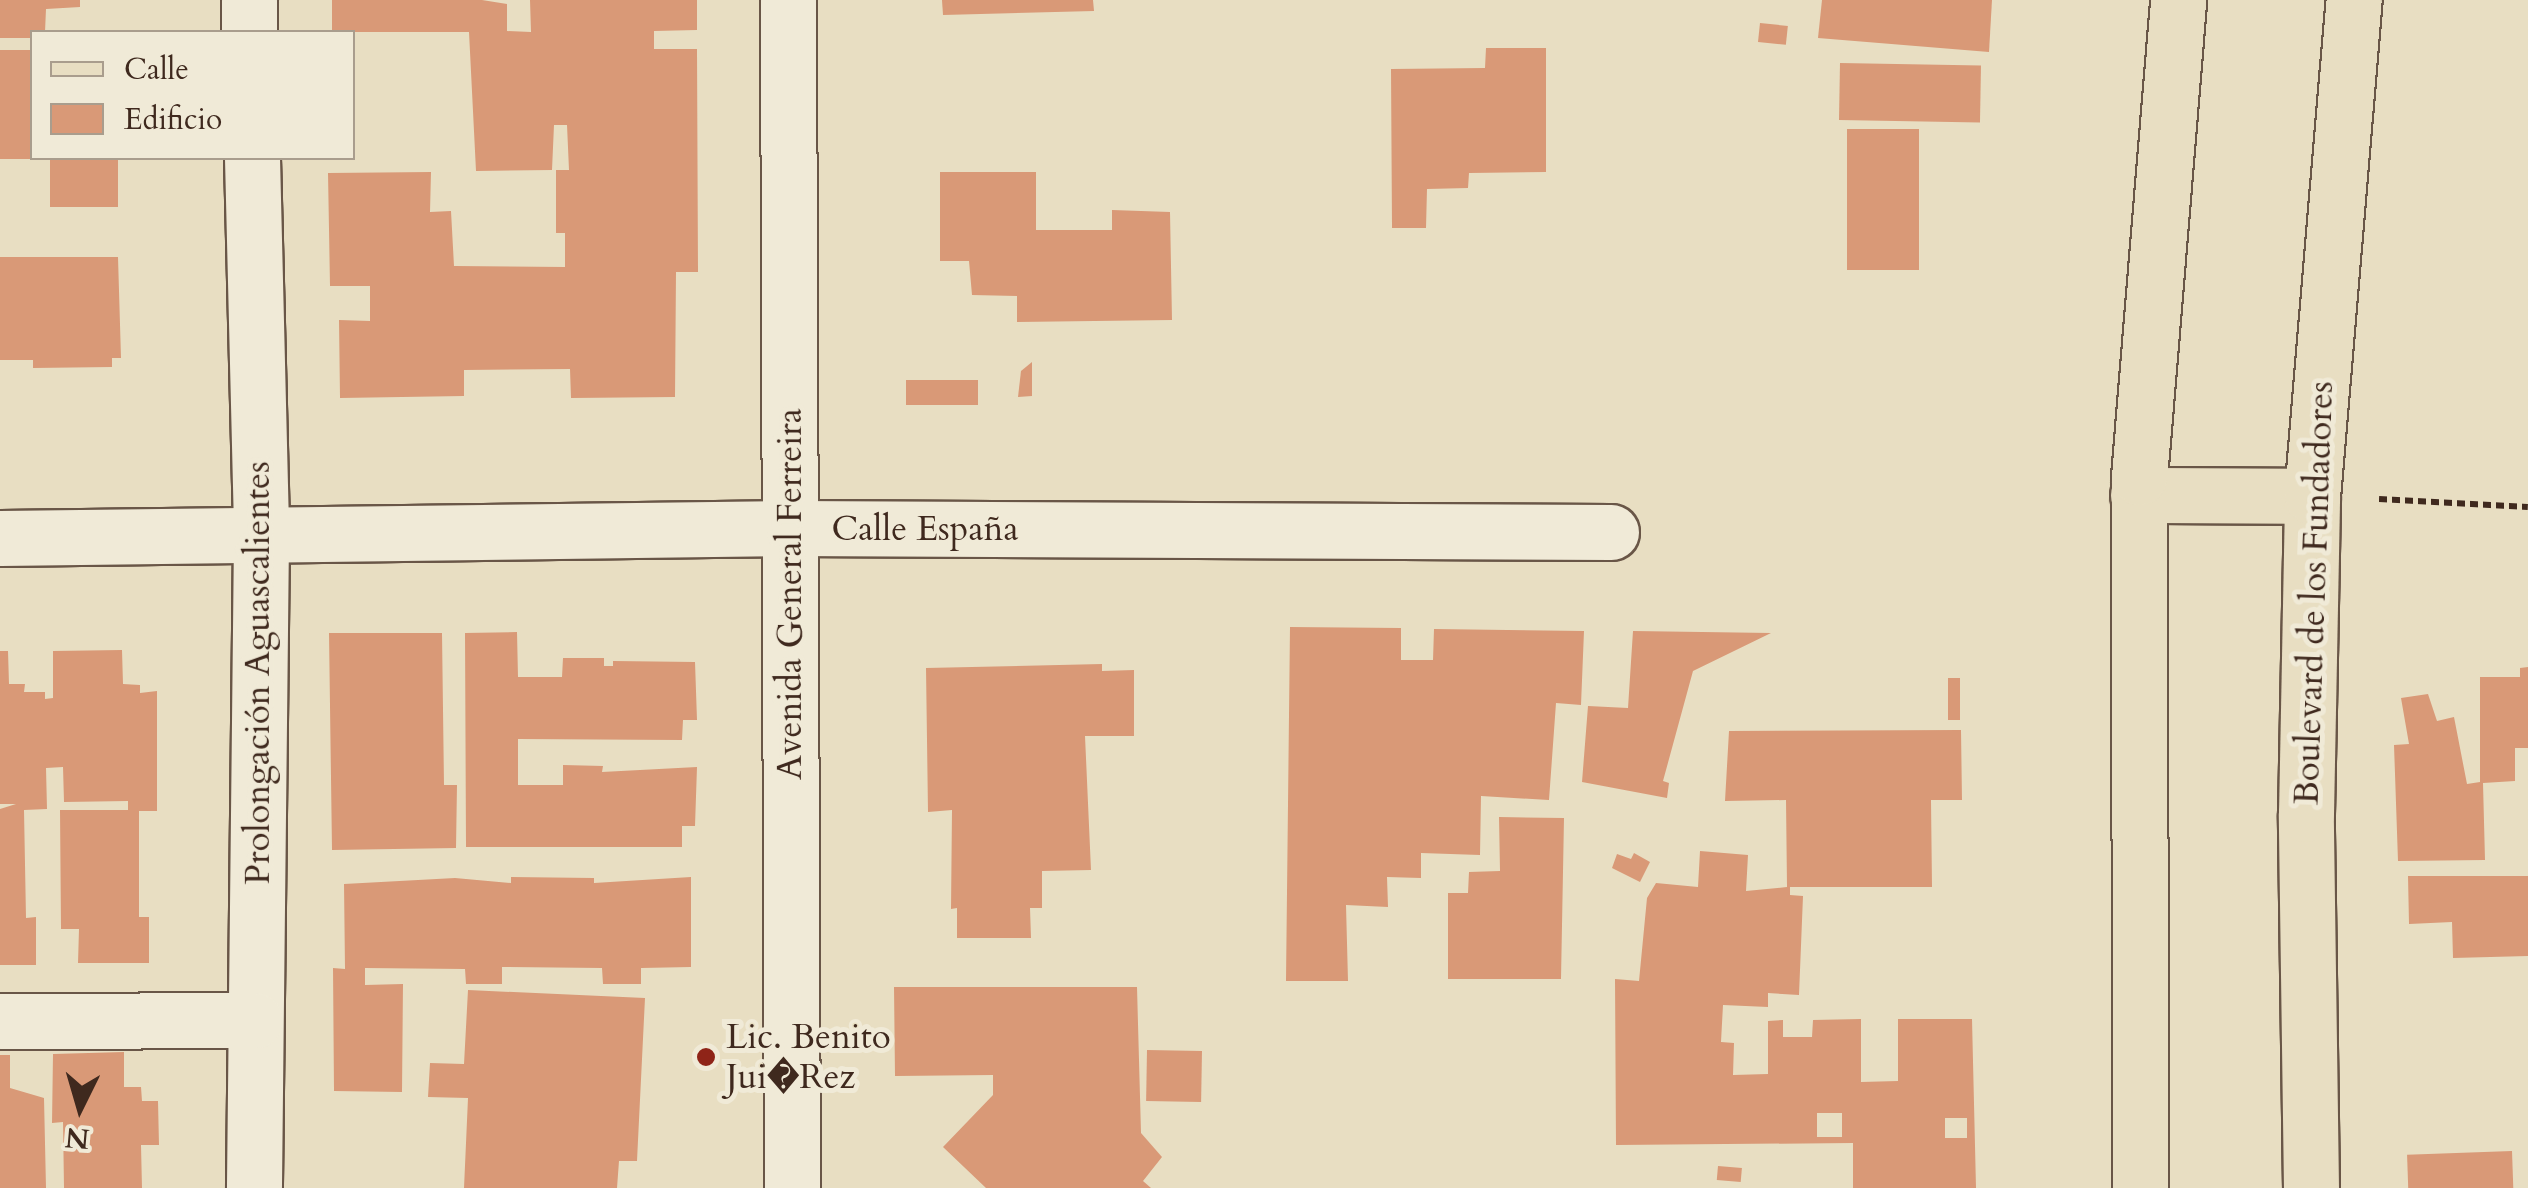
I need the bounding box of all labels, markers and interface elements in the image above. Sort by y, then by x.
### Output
legend [30,30,355,160]
text: Calle [124,49,189,90]
text: Edificio [124,99,222,140]
street label: Boulevard de los Fundadores [2286,380,2342,806]
street label: Avenida General Ferreira [769,408,811,780]
street label: Prolongación Aguascalientes [237,461,279,885]
street label: Calle España [831,508,1019,550]
place label: Lic. Benito Jui�Rez [726,1016,891,1098]
marker: Lic. Benito Jui�Rez [695,1046,717,1068]
north arrow [30,1058,130,1158]
text: N [64,1118,91,1158]

